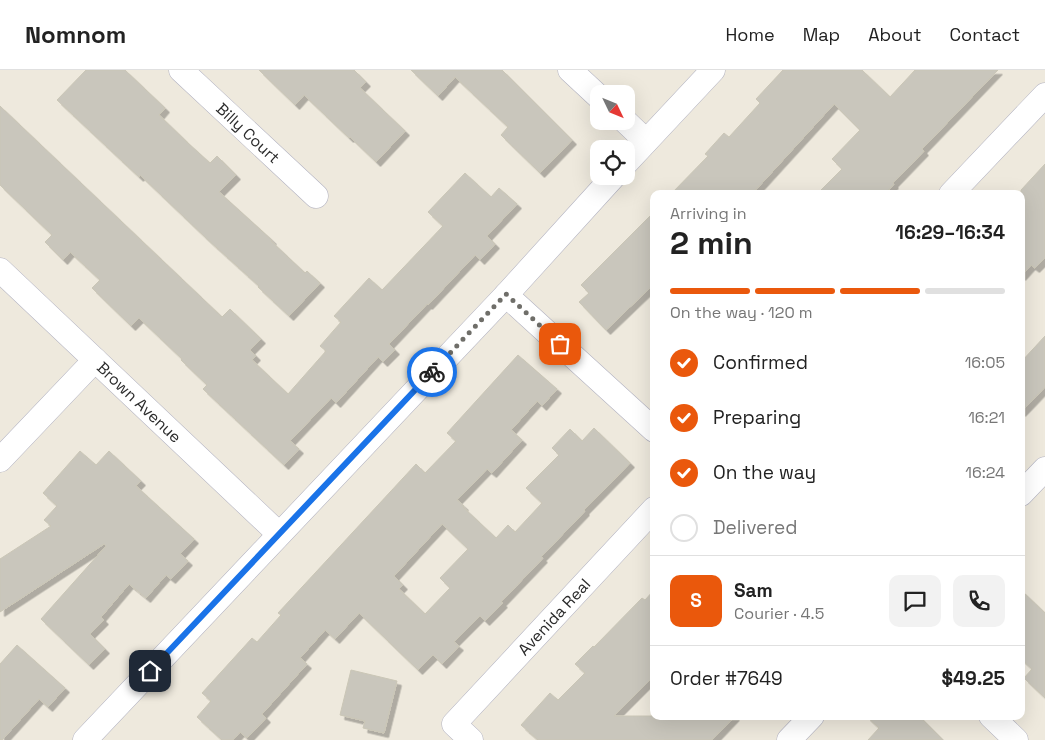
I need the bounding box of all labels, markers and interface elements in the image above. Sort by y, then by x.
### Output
text: Nomnom [25,19,126,50]
text: Home [726,23,775,46]
text: Map [803,23,840,46]
text: About [868,23,922,46]
text: Contact [950,23,1020,46]
north arrow [590,85,635,130]
map controls [590,85,635,185]
street label: Billy Court [212,98,284,168]
button: locate [590,140,635,185]
text: Arriving in [670,203,747,224]
text: 16:29–16:34 [895,220,1005,245]
text: 2 min [670,223,753,263]
text: On the way · 120 m [670,302,813,323]
pin [539,323,581,365]
icon: bag [546,330,574,358]
courier [407,347,457,397]
icon: check [670,349,698,377]
text: Confirmed [713,350,808,375]
text: 16:05 [965,352,1005,373]
street label: Brown Avenue [92,357,186,447]
icon: bike [418,358,446,386]
icon: check [670,404,698,432]
text: Preparing [713,405,801,430]
text: 16:21 [968,407,1005,428]
icon: check [670,459,698,487]
text: On the way [713,460,816,485]
text: 16:24 [965,462,1005,483]
text: Delivered [713,515,798,540]
street label: Avenida Real [513,574,595,660]
button: chat [889,575,941,627]
button: phone [953,575,1005,627]
text: Sam [734,578,773,603]
text: S [690,588,702,613]
text: Courier · 4.5 [734,603,824,624]
pin [129,650,171,692]
icon: home [136,657,164,685]
text: Order #7649 [670,666,783,691]
text: $49.25 [942,666,1005,691]

